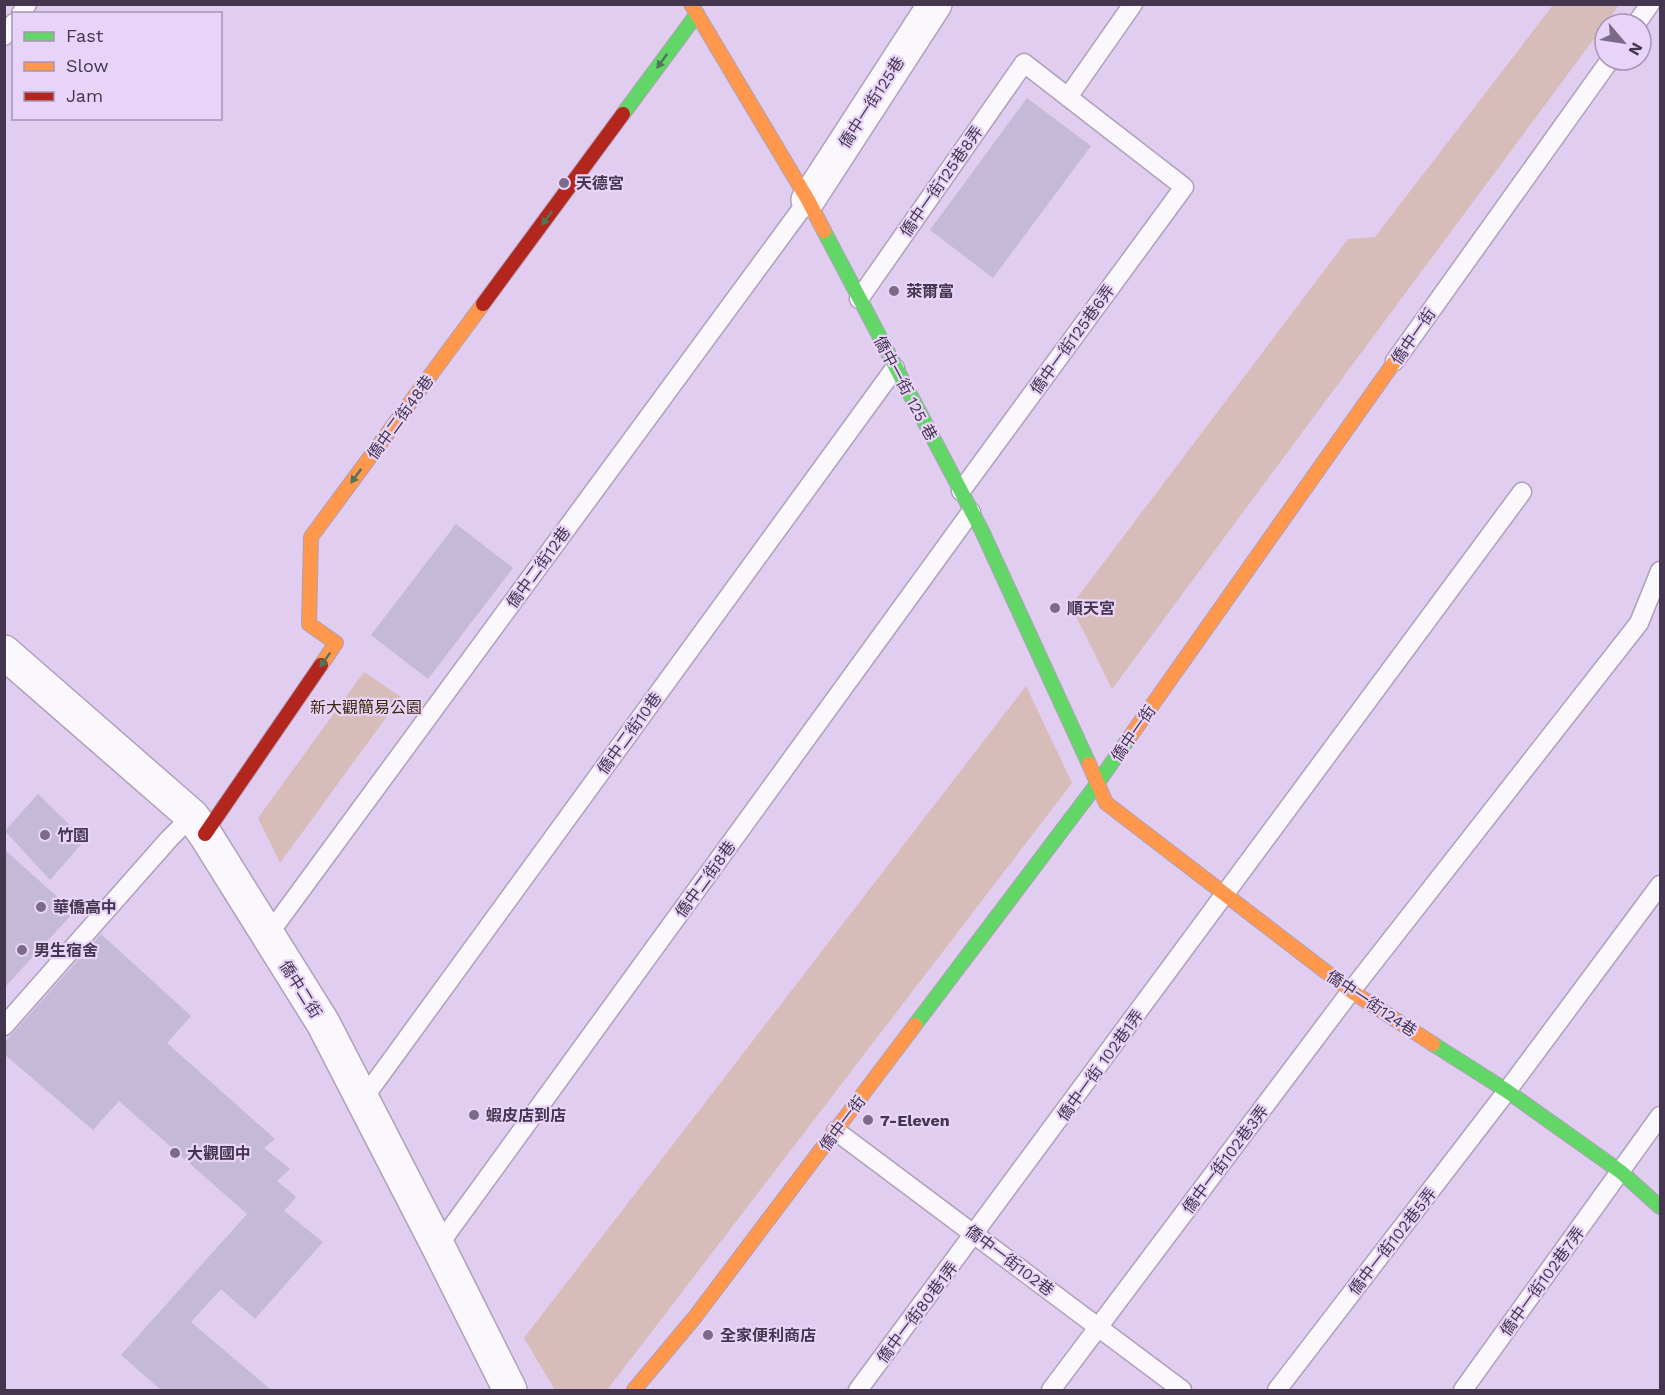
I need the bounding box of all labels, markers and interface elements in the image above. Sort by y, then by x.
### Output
legend [12,12,222,120]
north arrow [1593,12,1653,72]
text: Fast [66,25,104,46]
text: N [1624,39,1647,59]
street label: 僑中一街125巷 [835,53,908,151]
one-way arrow [657,54,669,69]
text: Slow [66,55,109,76]
text: Jam [66,85,103,106]
street label: 僑中一街125巷8弄 [896,122,987,240]
place label: 天德宮 [576,174,624,193]
marker: 天德宮 [557,176,571,190]
one-way arrow [540,210,553,226]
street label: 僑中一街125巷6弄 [1026,281,1118,398]
place label: 萊爾富 [906,282,954,301]
marker: 萊爾富 [887,284,901,298]
street label: 僑中一街 [1387,305,1440,368]
street label: 僑中一街 125 巷 [870,333,941,444]
street label: 僑中二街48巷 [363,371,437,463]
one-way arrow [350,468,362,484]
street label: 僑中二街12巷 [503,523,574,612]
place label: 順天宮 [1067,599,1115,618]
marker: 順天宮 [1048,601,1062,615]
one-way arrow [320,652,331,668]
street label: 僑中二街10巷 [593,689,665,778]
park label: 新大觀簡易公園 [310,698,422,717]
street label: 僑中一街 [1107,702,1160,765]
place label: 竹園 [57,826,89,845]
marker: 竹園 [38,828,52,842]
street label: 僑中二街8巷 [671,837,739,921]
place label: 華僑高中 [53,898,117,917]
marker: 華僑高中 [34,900,48,914]
place label: 男生宿舍 [34,941,98,960]
marker: 男生宿舍 [15,943,29,957]
street label: 僑中二街 [276,957,326,1021]
street label: 僑中一街124巷 [1323,966,1421,1041]
street label: 僑中一街 102巷1弄 [1054,1006,1147,1125]
street label: 僑中一街 [816,1092,869,1155]
street label: 僑中一街102巷3弄 [1178,1101,1272,1217]
place label: 蝦皮店到店 [486,1106,566,1125]
marker: 蝦皮店到店 [467,1108,481,1122]
place label: 7-Eleven [880,1111,950,1130]
marker: 7-Eleven [861,1113,875,1127]
place label: 大觀國中 [187,1144,251,1163]
marker: 大觀國中 [168,1146,182,1160]
street label: 僑中一街102巷5弄 [1345,1184,1440,1299]
street label: 僑中一街102巷 [962,1221,1058,1300]
street label: 僑中一街102巷7弄 [1496,1223,1588,1340]
street label: 僑中一街80巷1弄 [873,1258,962,1367]
place label: 全家便利商店 [720,1326,816,1345]
marker: 全家便利商店 [701,1328,715,1342]

